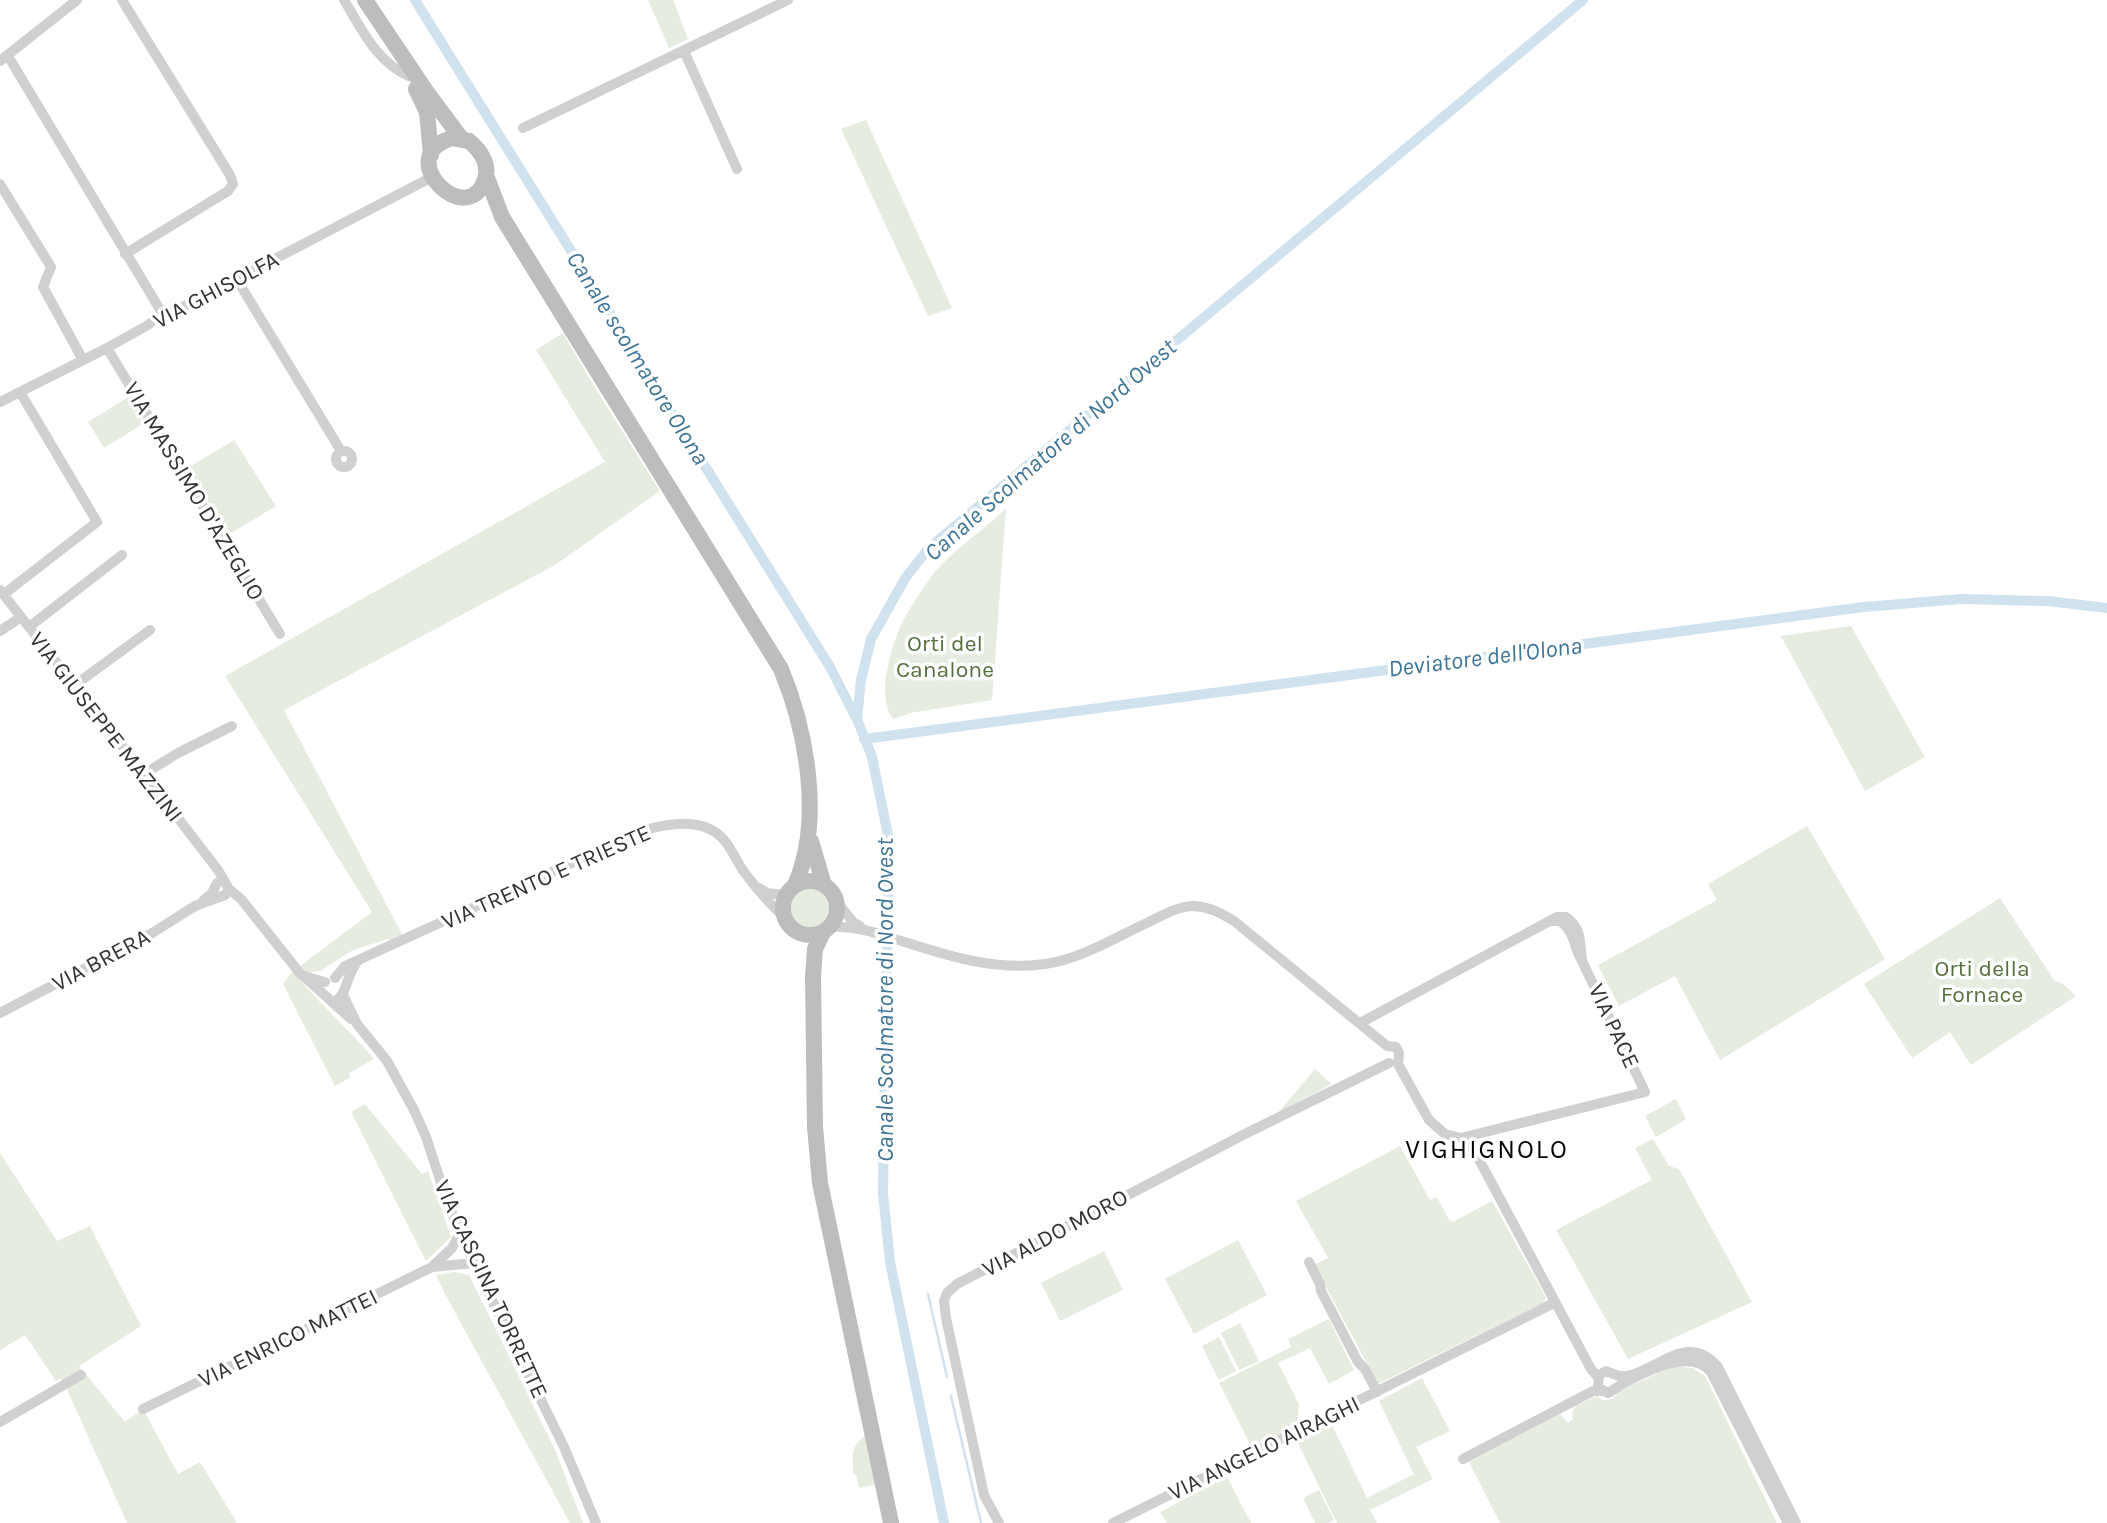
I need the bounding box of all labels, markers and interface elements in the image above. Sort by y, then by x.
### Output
street label: VIA GHISOLFA [149,246,283,334]
water label: Canale scolmatore Olona [561,246,715,470]
water label: Canale Scolmatore di Nord Ovest [919,333,1182,567]
street label: VIA MASSIMO D'AZEGLIO [118,377,270,605]
street label: VIA GIUSEPPE MAZZINI [23,627,189,827]
park label: Orti del Canalone [896,630,994,683]
water label: Deviatore dell'Olona [1386,631,1584,683]
street label: VIA TRENTO E TRIESTE [437,819,655,935]
water label: Canale Scolmatore di Nord Ovest [871,837,899,1162]
street label: VIA BRERA [48,923,154,997]
park label: Orti della Fornace [1934,955,2030,1008]
street label: VIA PACE [1583,979,1645,1073]
district label: VIGHIGNOLO [1405,1134,1569,1165]
street label: VIA CASCINA TORRETTE [429,1176,553,1402]
street label: VIA ALDO MORO [978,1183,1132,1283]
street label: VIA ENRICO MATTEI [194,1283,382,1393]
street label: VIA ANGELO AIRAGHI [1164,1390,1364,1506]

